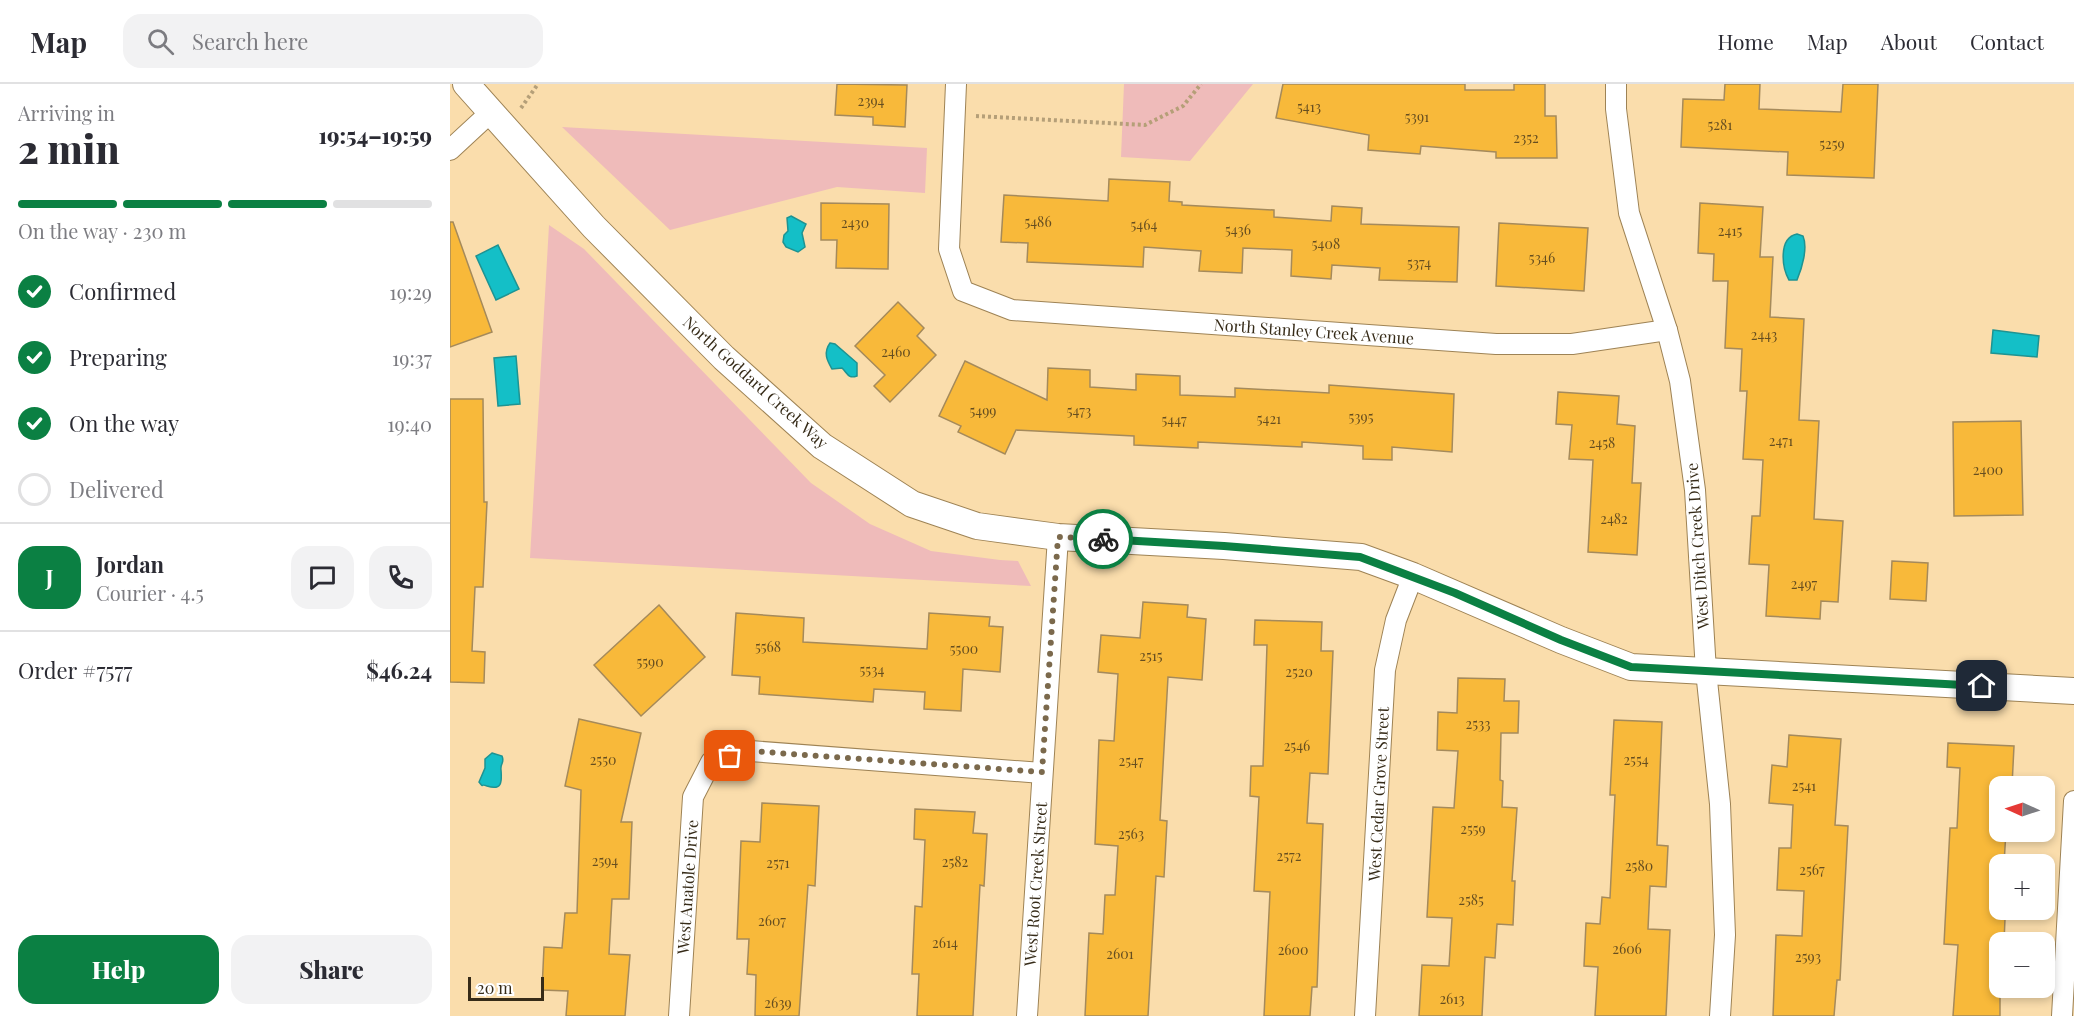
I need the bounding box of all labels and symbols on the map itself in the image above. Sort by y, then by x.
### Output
house number: 2394 [857,91,885,110]
house number: 5413 [1297,97,1321,116]
house number: 5391 [1405,107,1429,126]
house number: 5281 [1708,115,1732,134]
house number: 2352 [1513,128,1539,147]
house number: 5259 [1819,134,1845,153]
house number: 5486 [1024,212,1052,231]
house number: 2430 [841,213,869,232]
house number: 5464 [1131,215,1158,234]
house number: 5436 [1225,220,1251,239]
house number: 2415 [1718,221,1742,240]
house number: 5408 [1312,234,1340,253]
house number: 5346 [1529,248,1555,267]
house number: 5374 [1407,253,1431,272]
street label: North Goddard Creek Way [679,311,833,453]
street label: North Stanley Creek Avenue [1213,314,1415,348]
house number: 2443 [1751,325,1777,344]
house number: 2460 [881,342,911,361]
house number: 5499 [970,401,996,420]
house number: 5473 [1067,401,1091,420]
house number: 5395 [1348,407,1374,426]
house number: 5421 [1257,409,1281,428]
house number: 5447 [1161,410,1187,429]
house number: 2471 [1769,431,1793,450]
house number: 2458 [1589,433,1615,452]
house number: 2400 [1973,460,2003,479]
street label: West Ditch Creek Drive [1681,462,1713,631]
courier [1073,509,1133,569]
house number: 2482 [1600,509,1628,528]
house number: 2497 [1791,574,1818,593]
house number: 5568 [755,637,781,656]
house number: 5500 [950,639,978,658]
house number: 2515 [1139,646,1163,665]
house number: 5590 [636,652,664,671]
house number: 5534 [860,660,885,679]
pin [1956,660,2007,711]
house number: 2520 [1285,662,1313,681]
street label: West Cedar Grove Street [1363,706,1393,883]
house number: 2533 [1465,714,1491,733]
pin [704,730,755,781]
house number: 2546 [1284,736,1310,755]
house number: 2550 [590,750,616,769]
house number: 2554 [1623,750,1649,769]
house number: 2547 [1119,751,1144,770]
house number: 2541 [1792,776,1816,795]
north arrow [1989,776,2055,842]
street label: West Root Creek Street [1019,801,1051,968]
street label: West Anatole Drive [672,819,702,956]
house number: 2559 [1460,819,1486,838]
house number: 2563 [1118,824,1144,843]
house number: 2572 [1277,846,1302,865]
house number: 2594 [592,851,618,870]
house number: 2582 [942,852,969,871]
house number: 2571 [766,853,790,872]
house number: 2580 [1625,856,1653,875]
house number: 2567 [1799,860,1825,879]
house number: 2585 [1458,890,1484,909]
house number: 2607 [758,911,786,930]
house number: 2614 [932,933,958,952]
house number: 2606 [1612,939,1642,958]
house number: 2600 [1278,940,1308,959]
house number: 2601 [1106,944,1134,963]
house number: 2593 [1795,947,1821,966]
scale bar [468,974,544,1002]
house number: 2613 [1439,989,1465,1008]
house number: 2639 [764,993,792,1012]

